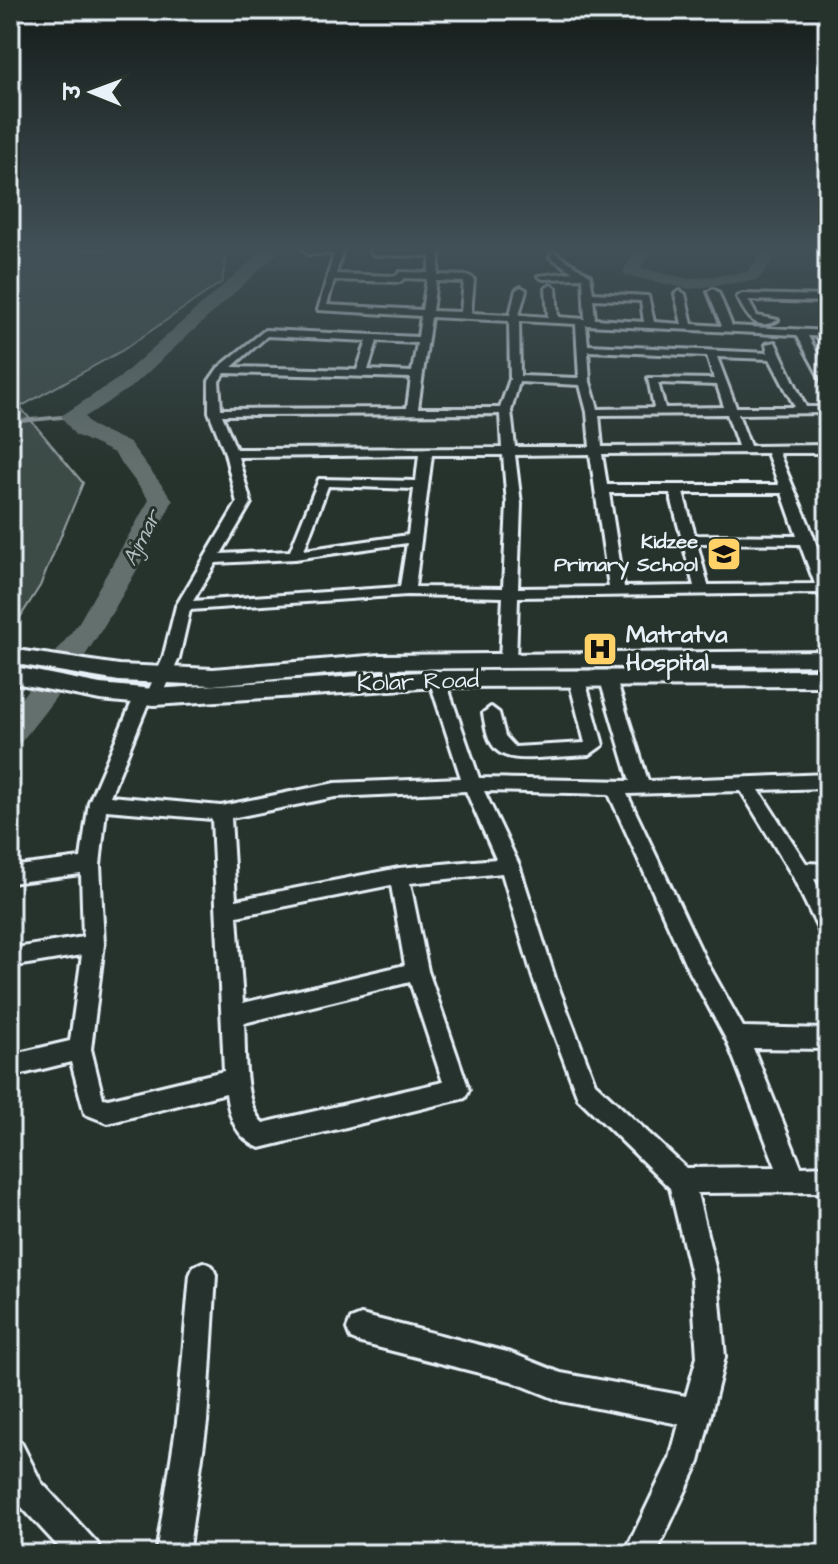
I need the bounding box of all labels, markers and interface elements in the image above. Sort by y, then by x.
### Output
north arrow [52,52,132,132]
text: उ [58,82,89,101]
water label: Ajmar [115,502,170,571]
place label: Kidzee Primary School [554,528,698,580]
school or university icon: Kidzee Primary School [705,535,743,573]
place label: Matratva Hospital [626,618,728,680]
hospital icon: Matratva Hospital [581,630,619,668]
street label: Kolar Road [356,663,480,701]

